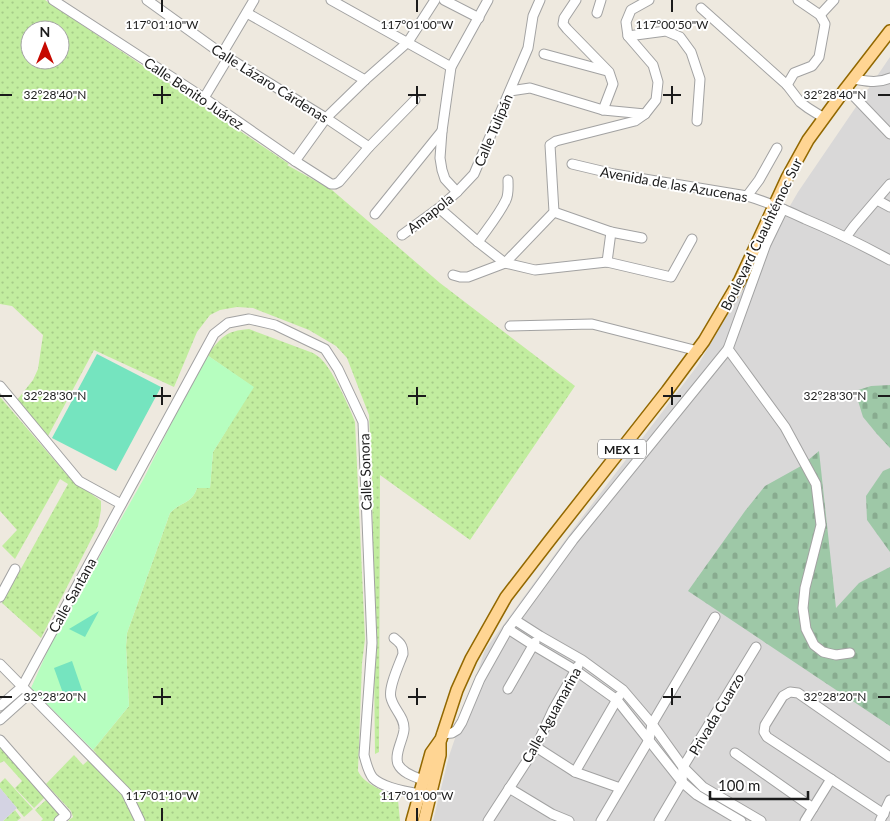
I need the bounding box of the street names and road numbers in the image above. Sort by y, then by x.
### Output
street label: Calle Lázaro Cárdenas [208,40,332,126]
street label: Calle Benito Juárez [141,53,247,133]
street label: Calle Tulipán [470,91,516,169]
street label: Boulevard Cuauhtémoc Sur [717,155,805,313]
street label: Avenida de las Azucenas [599,163,749,205]
street label: Amapola [403,190,457,236]
street label: Calle Sonora [355,433,375,511]
road number: MEX 1 [598,439,646,458]
street label: Calle Santana [44,555,100,635]
street label: Calle Aguamarina [518,664,584,766]
street label: Privada Cuarzo [685,670,747,758]

